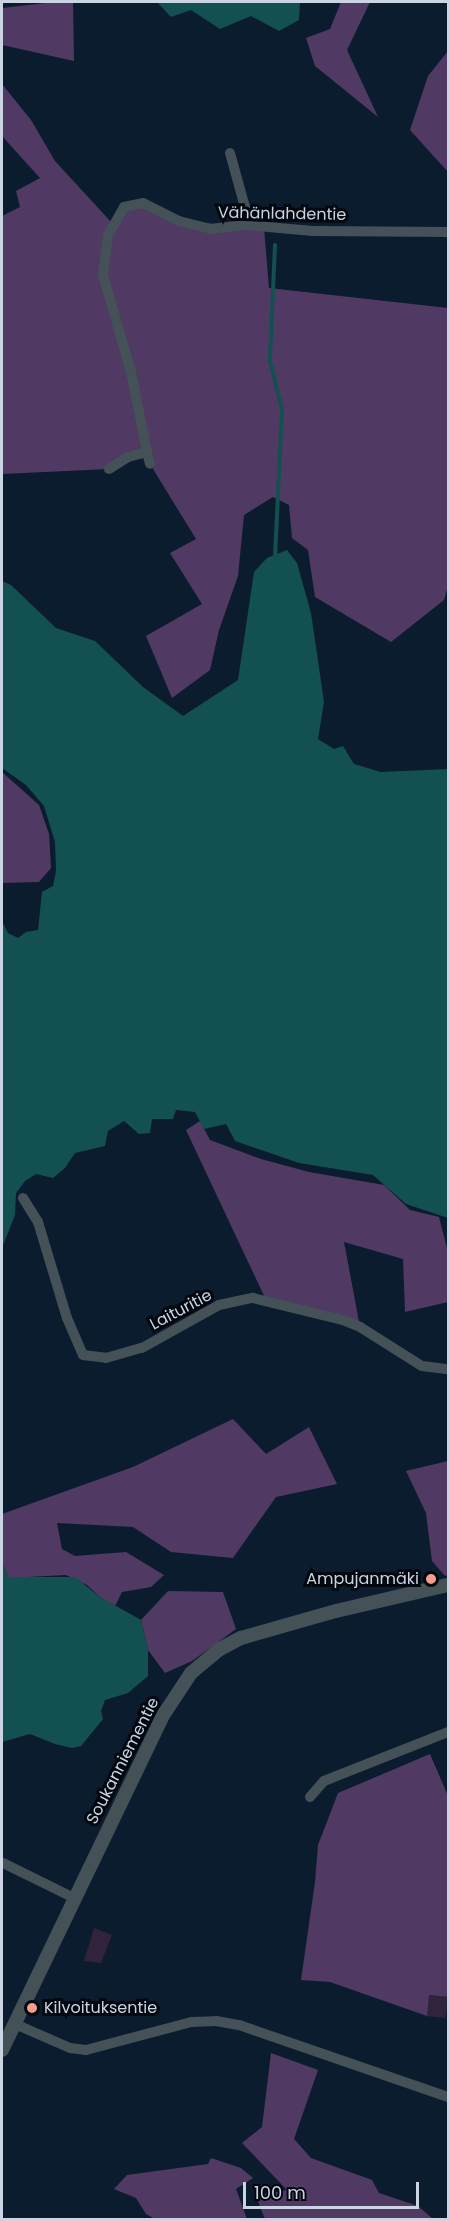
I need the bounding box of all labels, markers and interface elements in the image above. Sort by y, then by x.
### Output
street label: Vähänlahdentie [218,203,346,225]
street label: Laituritie [147,1286,215,1334]
place label: Ampujanmäki [306,1569,419,1589]
marker: Ampujanmäki [424,1572,438,1586]
street label: Soukanniementie [83,1694,163,1828]
place label: Kilvoituksentie [44,1998,157,2018]
marker: Kilvoituksentie [25,2001,39,2015]
scale bar [246,2170,422,2208]
text: 100 m [254,2180,306,2205]

